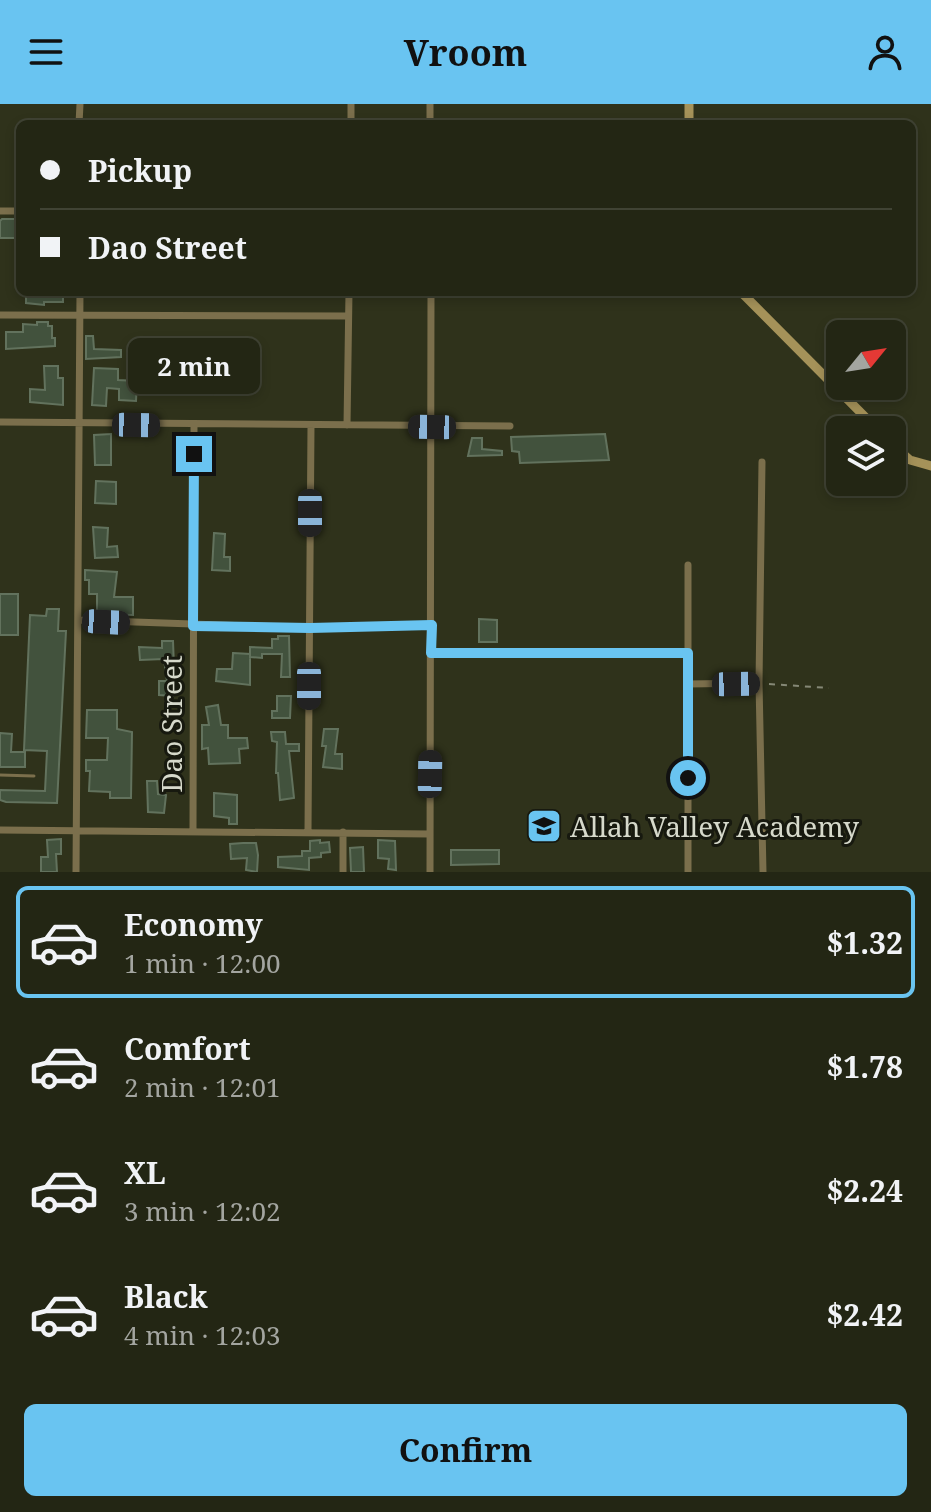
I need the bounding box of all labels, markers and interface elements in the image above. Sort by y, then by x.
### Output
text: Vroom [404,28,527,77]
icon: menu [24,30,68,74]
icon: person [863,30,907,74]
text: Pickup [88,150,192,191]
text: Dao Street [88,227,247,268]
north arrow [826,320,906,400]
map controls [826,320,906,496]
callout: 2 min [128,338,260,394]
text: 2 min [157,348,231,384]
car [112,413,160,437]
car [408,415,456,439]
button: layers [826,416,906,496]
route end [176,436,212,472]
car [298,489,322,537]
car [81,609,131,635]
street label: Dao Street [152,655,190,793]
car [297,662,321,710]
car [712,672,760,696]
car [418,750,442,798]
route start [670,760,706,796]
school or university icon: Allah Valley Academy [525,807,563,845]
place label: Allah Valley Academy [570,807,859,845]
text: Economy [124,904,263,945]
icon: car [28,906,100,978]
text: $1.32 [826,922,903,963]
text: 1 min · 12:00 [124,945,281,981]
text: Comfort [124,1028,251,1069]
icon: car [28,1030,100,1102]
text: $1.78 [826,1046,903,1087]
text: 2 min · 12:01 [124,1069,281,1105]
text: XL [124,1152,166,1193]
icon: car [28,1154,100,1226]
text: $2.24 [826,1170,903,1211]
text: 3 min · 12:02 [124,1193,281,1229]
text: Black [124,1276,208,1317]
icon: car [28,1278,100,1350]
text: $2.42 [826,1294,903,1335]
text: 4 min · 12:03 [124,1317,281,1353]
button: Confirm [24,1404,907,1496]

